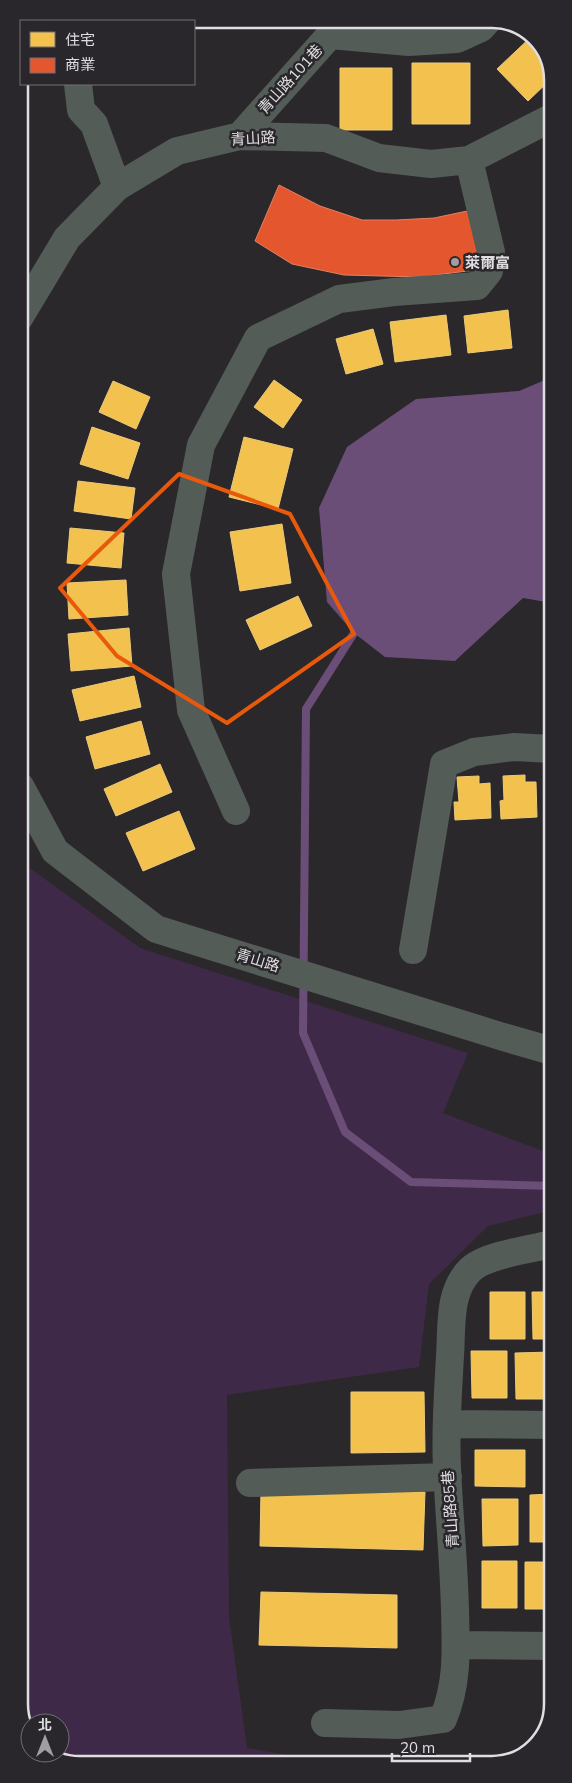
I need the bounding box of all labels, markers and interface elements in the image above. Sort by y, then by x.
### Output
legend [20,20,195,85]
text: 住宅 [65,30,95,49]
street label: 青山路101巷 [254,40,326,118]
text: 商業 [65,55,95,74]
street label: 青山路 [230,127,276,149]
place label: 萊爾富 [465,253,510,272]
marker: 萊爾富 [449,256,461,268]
street label: 青山路 [234,944,282,976]
street label: 青山路85巷 [438,1469,462,1549]
north arrow [20,1713,70,1763]
text: 北 [38,1716,52,1734]
scale bar [392,1730,470,1762]
text: 20 m [400,1738,435,1757]

